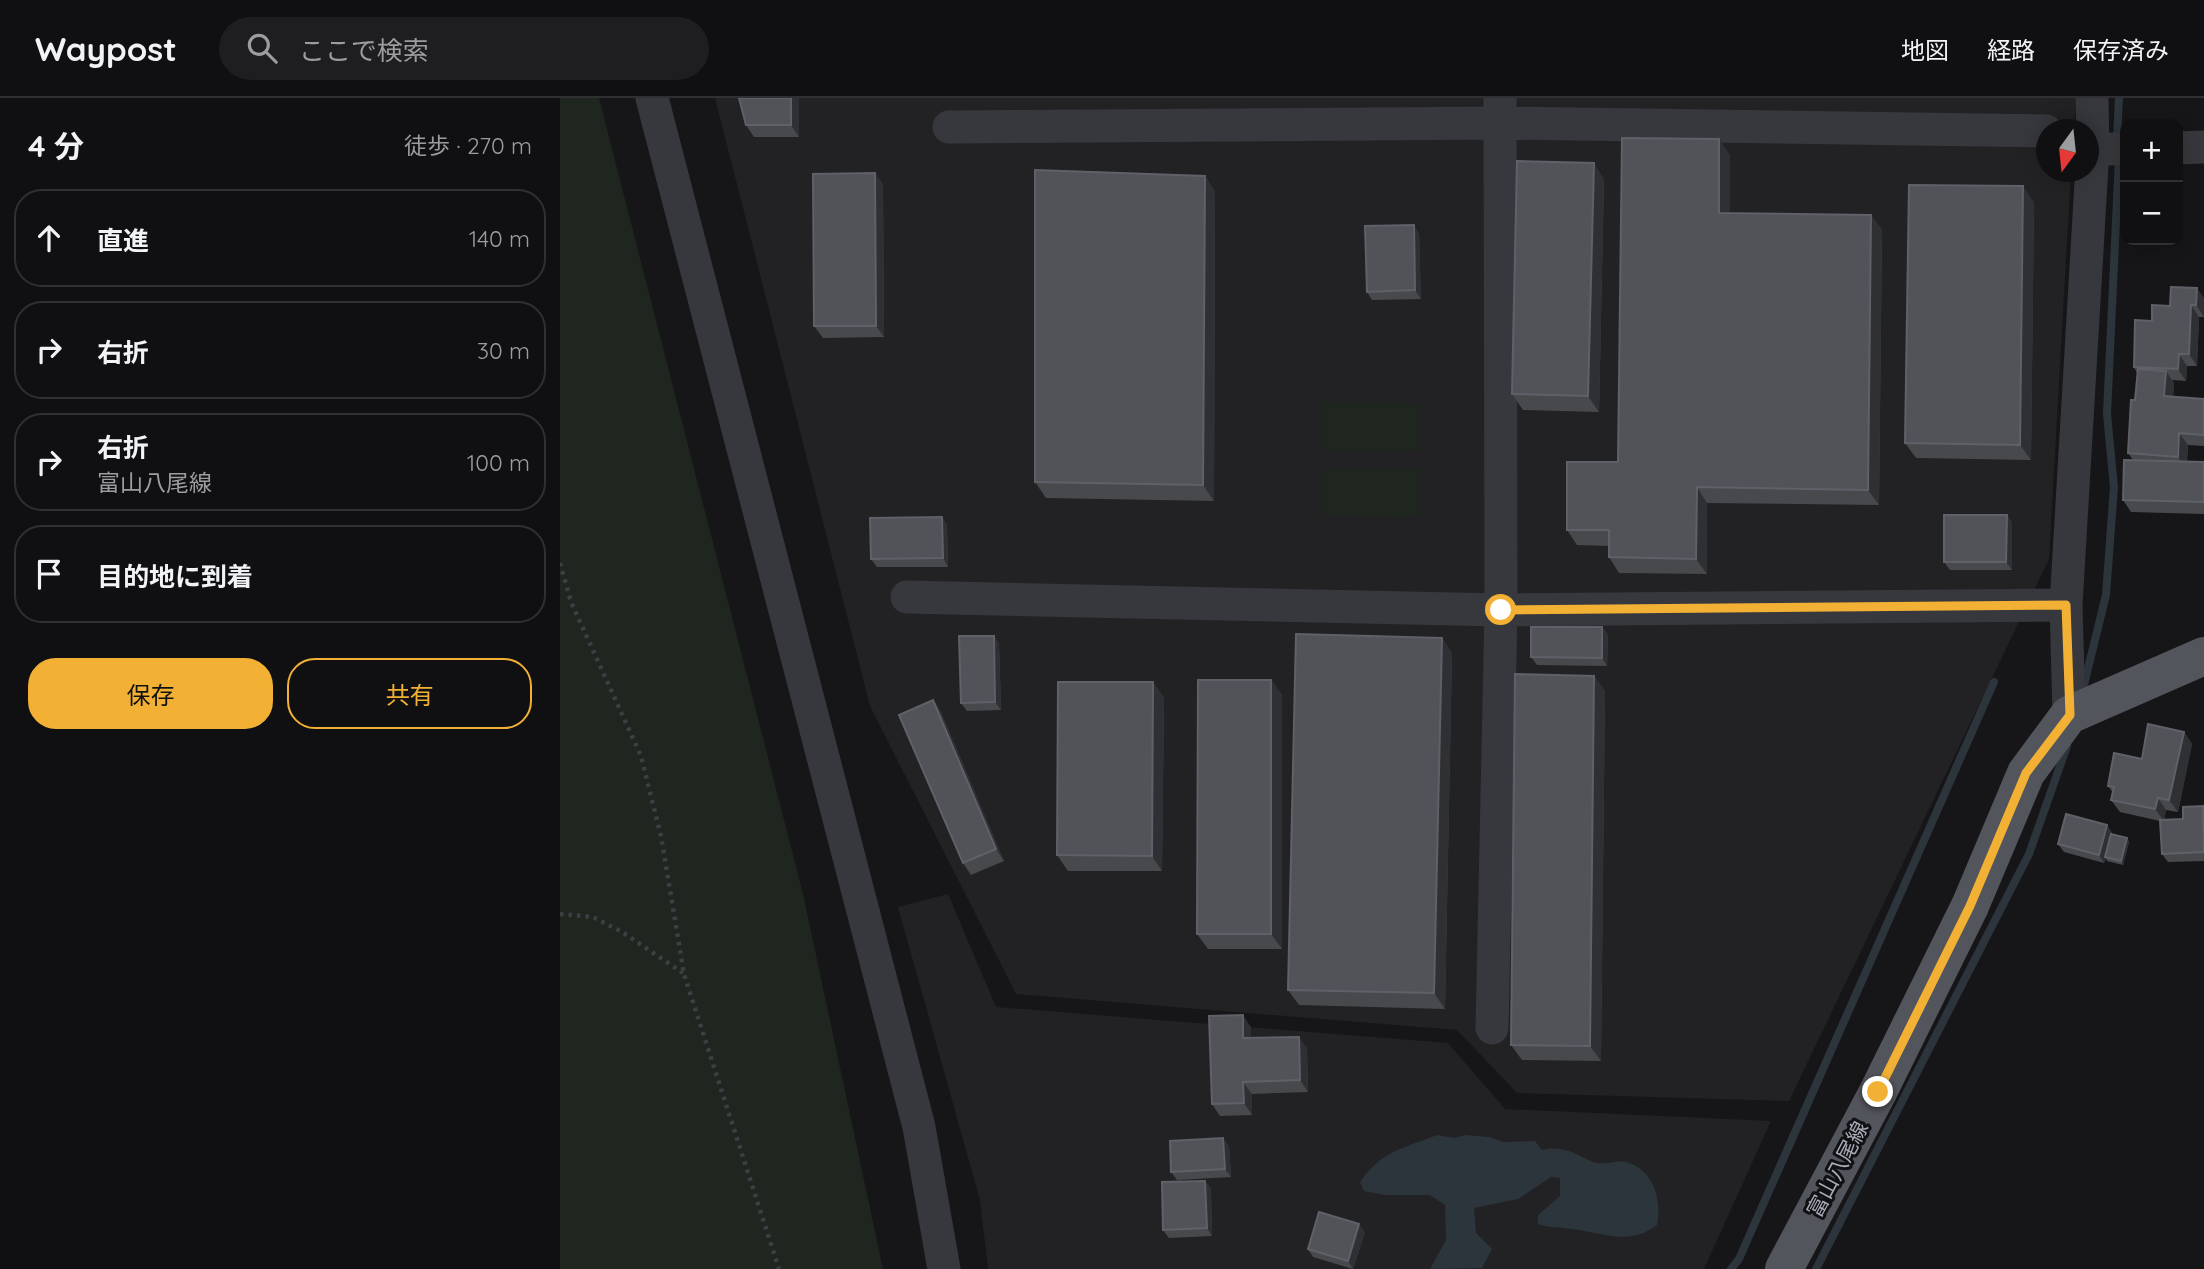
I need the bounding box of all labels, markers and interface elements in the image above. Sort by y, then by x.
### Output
search box [219,17,709,80]
text: Waypost [35,28,177,69]
icon: search [243,29,281,67]
text: ここで検索 [299,34,429,67]
text: 地図 [1901,35,1949,65]
text: 経路 [1987,35,2035,65]
text: 保存済み [2073,35,2169,65]
north arrow [2036,119,2099,182]
map controls [2120,119,2183,245]
button: + [2120,119,2183,182]
text: 4 分 [28,127,84,165]
text: 徒歩 · 270 m [404,131,532,160]
button: − [2120,182,2183,245]
icon: ahead [30,219,68,257]
text: 直進 [97,224,149,257]
text: 140 m [469,224,530,253]
icon: right [30,331,68,369]
text: 右折 [97,336,149,369]
text: 30 m [477,336,530,365]
text: 右折 [97,431,149,464]
icon: right [30,443,68,481]
text: 100 m [467,448,530,477]
text: 富山八尾線 [97,468,212,497]
icon: arrive [30,555,68,593]
text: 目的地に到着 [97,560,253,593]
route start [1485,594,1516,625]
button: 保存 [28,658,273,729]
button: 共有 [287,658,532,729]
route end [1862,1076,1893,1107]
street label: 富山八尾線 [1801,1117,1873,1221]

